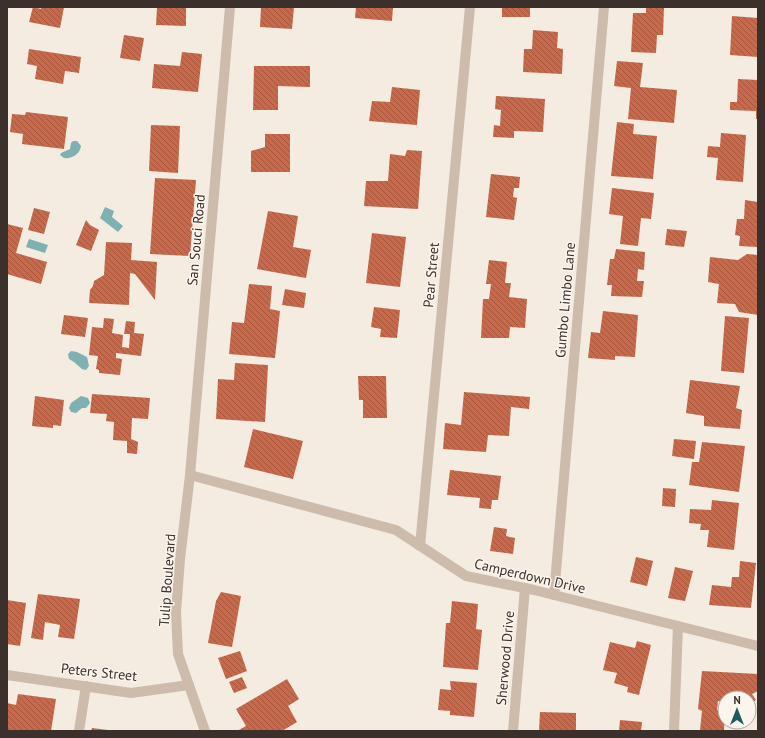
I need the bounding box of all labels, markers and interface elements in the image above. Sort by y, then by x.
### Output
street label: San Souci Road [183,194,209,286]
street label: Pear Street [419,241,443,308]
street label: Gumbo Limbo Lane [551,241,579,359]
street label: Tulip Boulevard [155,533,179,627]
street label: Camperdown Drive [473,554,587,598]
street label: Sherwood Drive [492,610,518,706]
street label: Peters Street [60,659,138,685]
north arrow [717,690,757,730]
text: N [733,693,741,707]

